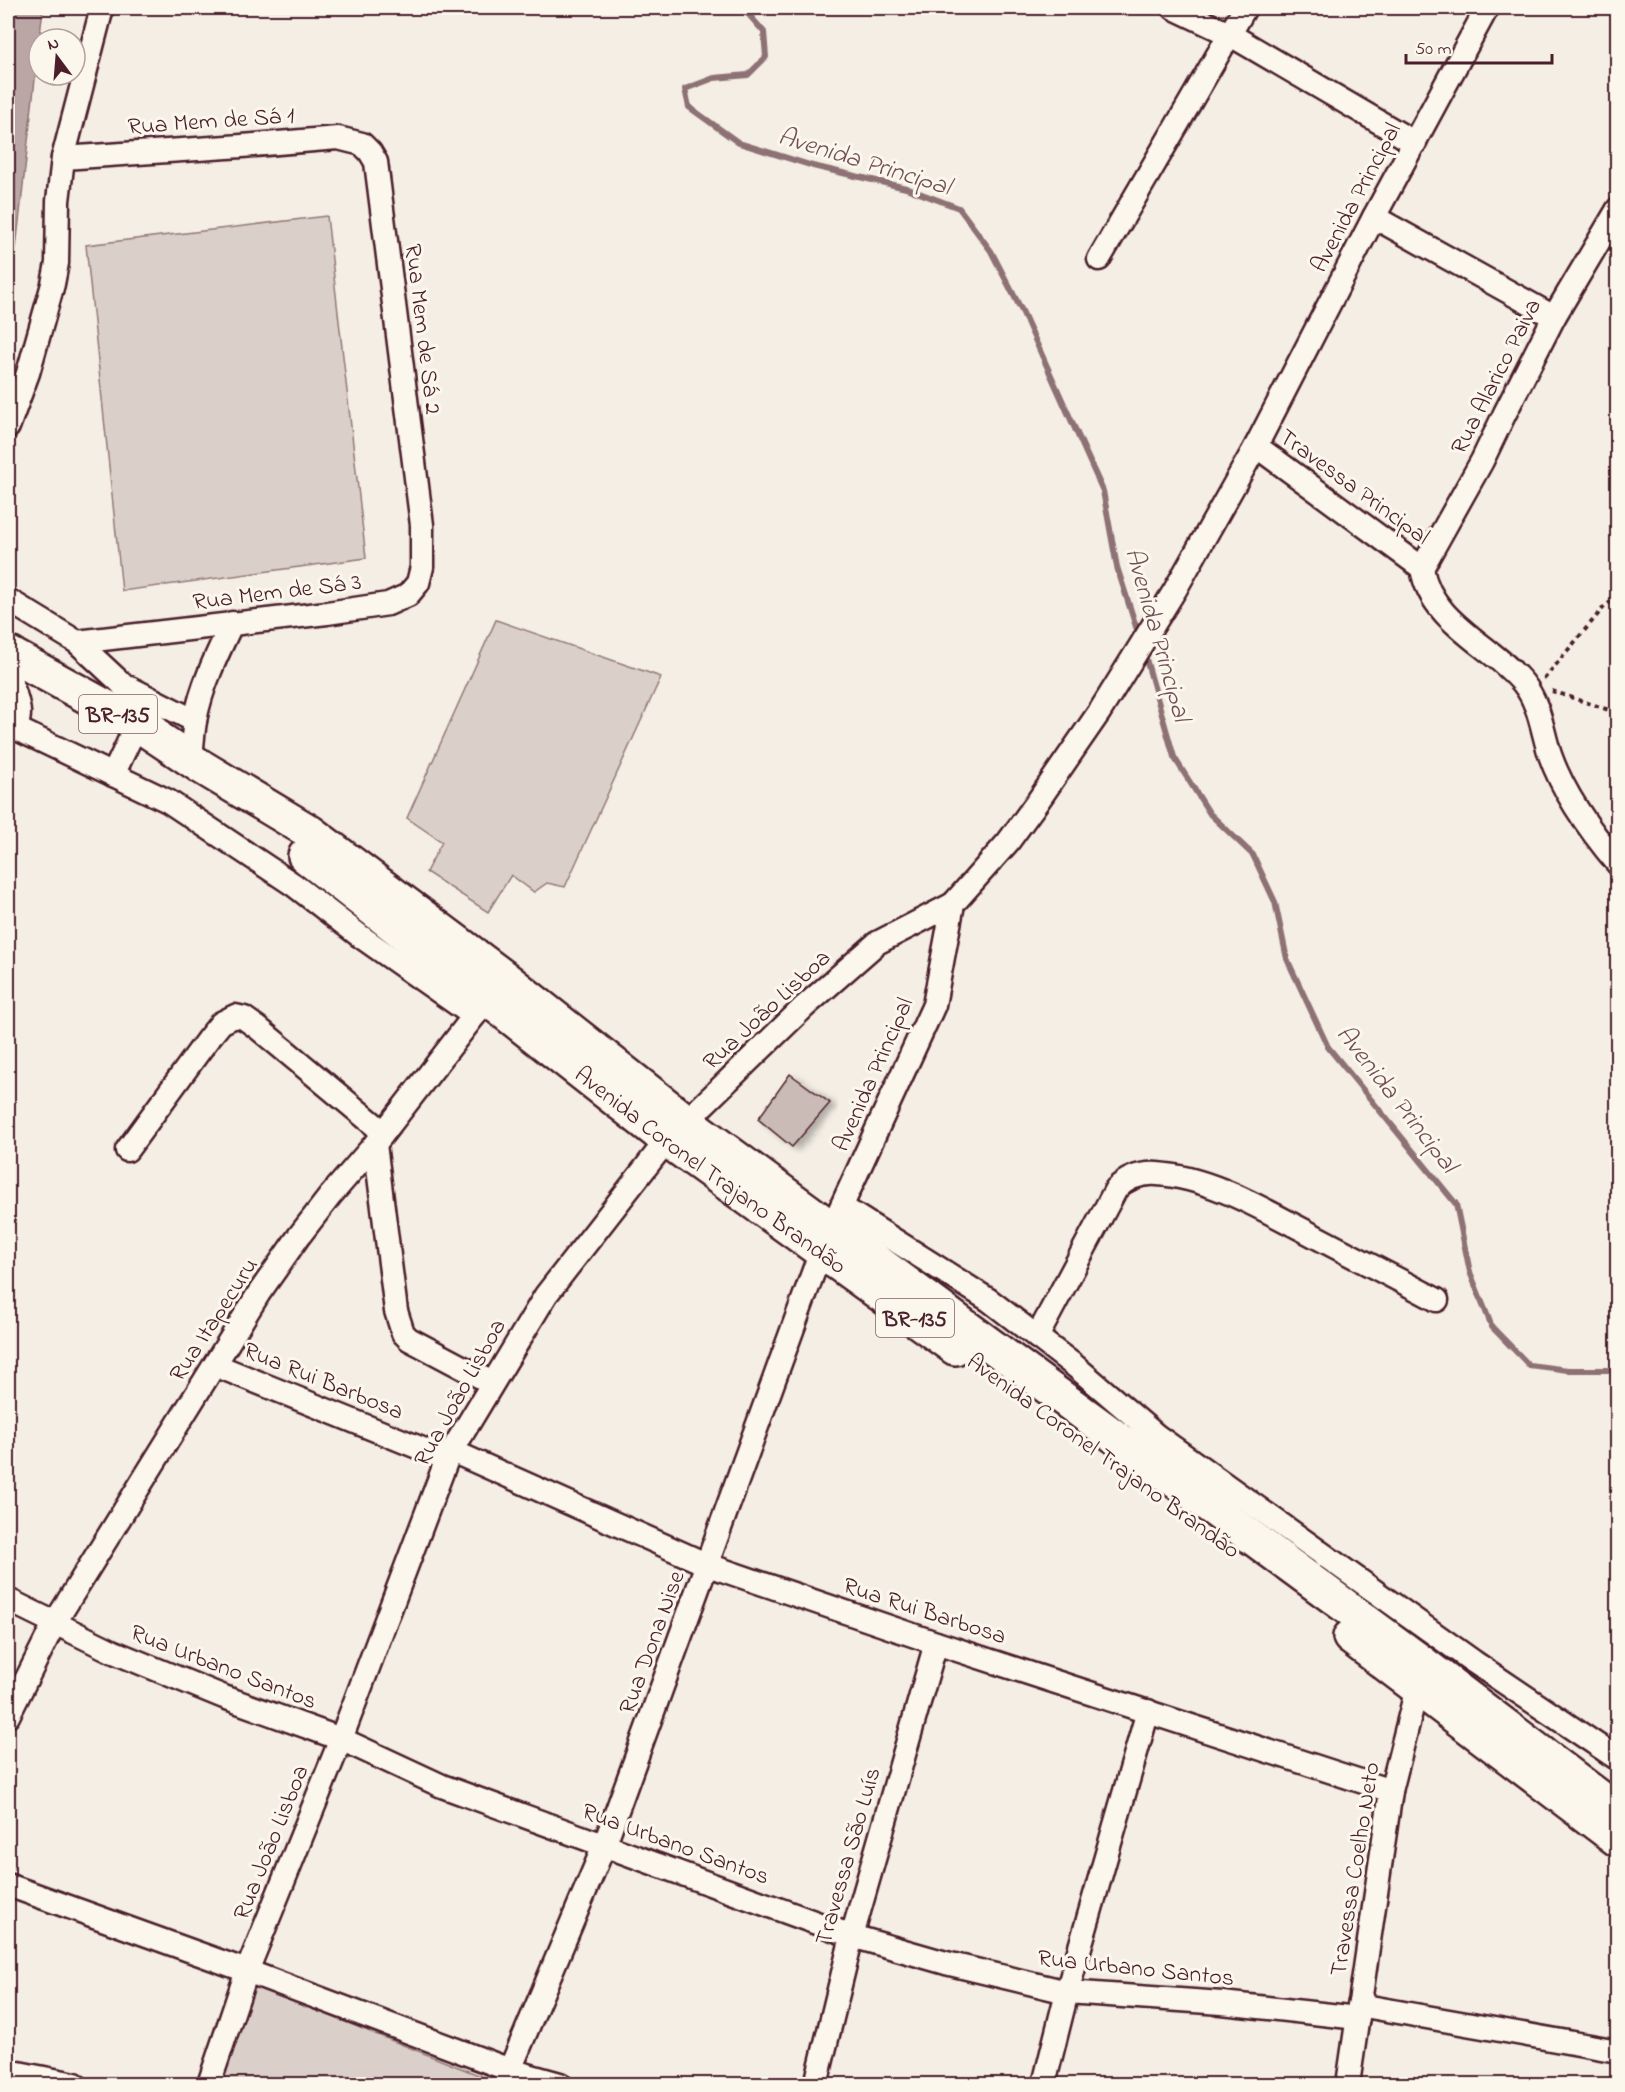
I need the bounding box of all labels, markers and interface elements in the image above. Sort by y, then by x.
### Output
north arrow [27,27,87,87]
scale bar [1406,27,1552,65]
text: N [45,31,62,58]
text: 50 m [1415,37,1452,63]
street label: Rua Mem de Sá 1 [127,99,296,146]
street label: Avenida Principal [1303,117,1411,279]
water label: Avenida Principal [773,119,958,208]
street label: Rua Mem de Sá 2 [394,242,449,417]
street label: Rua Alarico Paiva [1443,293,1552,461]
street label: Travessa Principal [1271,421,1436,555]
water label: Avenida Principal [1113,544,1200,729]
street label: Rua Mem de Sá 3 [191,566,364,621]
road number: BR-135 [79,695,157,733]
street label: Rua João Lisboa [696,942,840,1080]
street label: Avenida Principal [825,992,924,1158]
water label: Avenida Principal [1326,1018,1467,1184]
street label: Avenida Coronel Trajano Brandão [566,1059,853,1284]
street label: Rua Itapecuru [162,1251,268,1389]
road number: BR-135 [876,1299,954,1337]
street label: Rua João Lisboa [406,1313,516,1474]
street label: Rua Rui Barbosa [238,1334,408,1430]
street label: Avenida Coronel Trajano Brandão [958,1346,1247,1568]
street label: Rua Dona Nise [611,1566,696,1719]
street label: Rua Rui Barbosa [838,1569,1010,1655]
street label: Rua Urbano Santos [125,1617,322,1720]
street label: Rua João Lisboa [225,1760,319,1926]
street label: Travessa Coelho Neto [1322,1760,1391,1979]
street label: Travessa São Luís [807,1764,891,1950]
street label: Rua Urbano Santos [576,1795,774,1896]
street label: Rua Urbano Santos [1036,1942,1236,1997]

